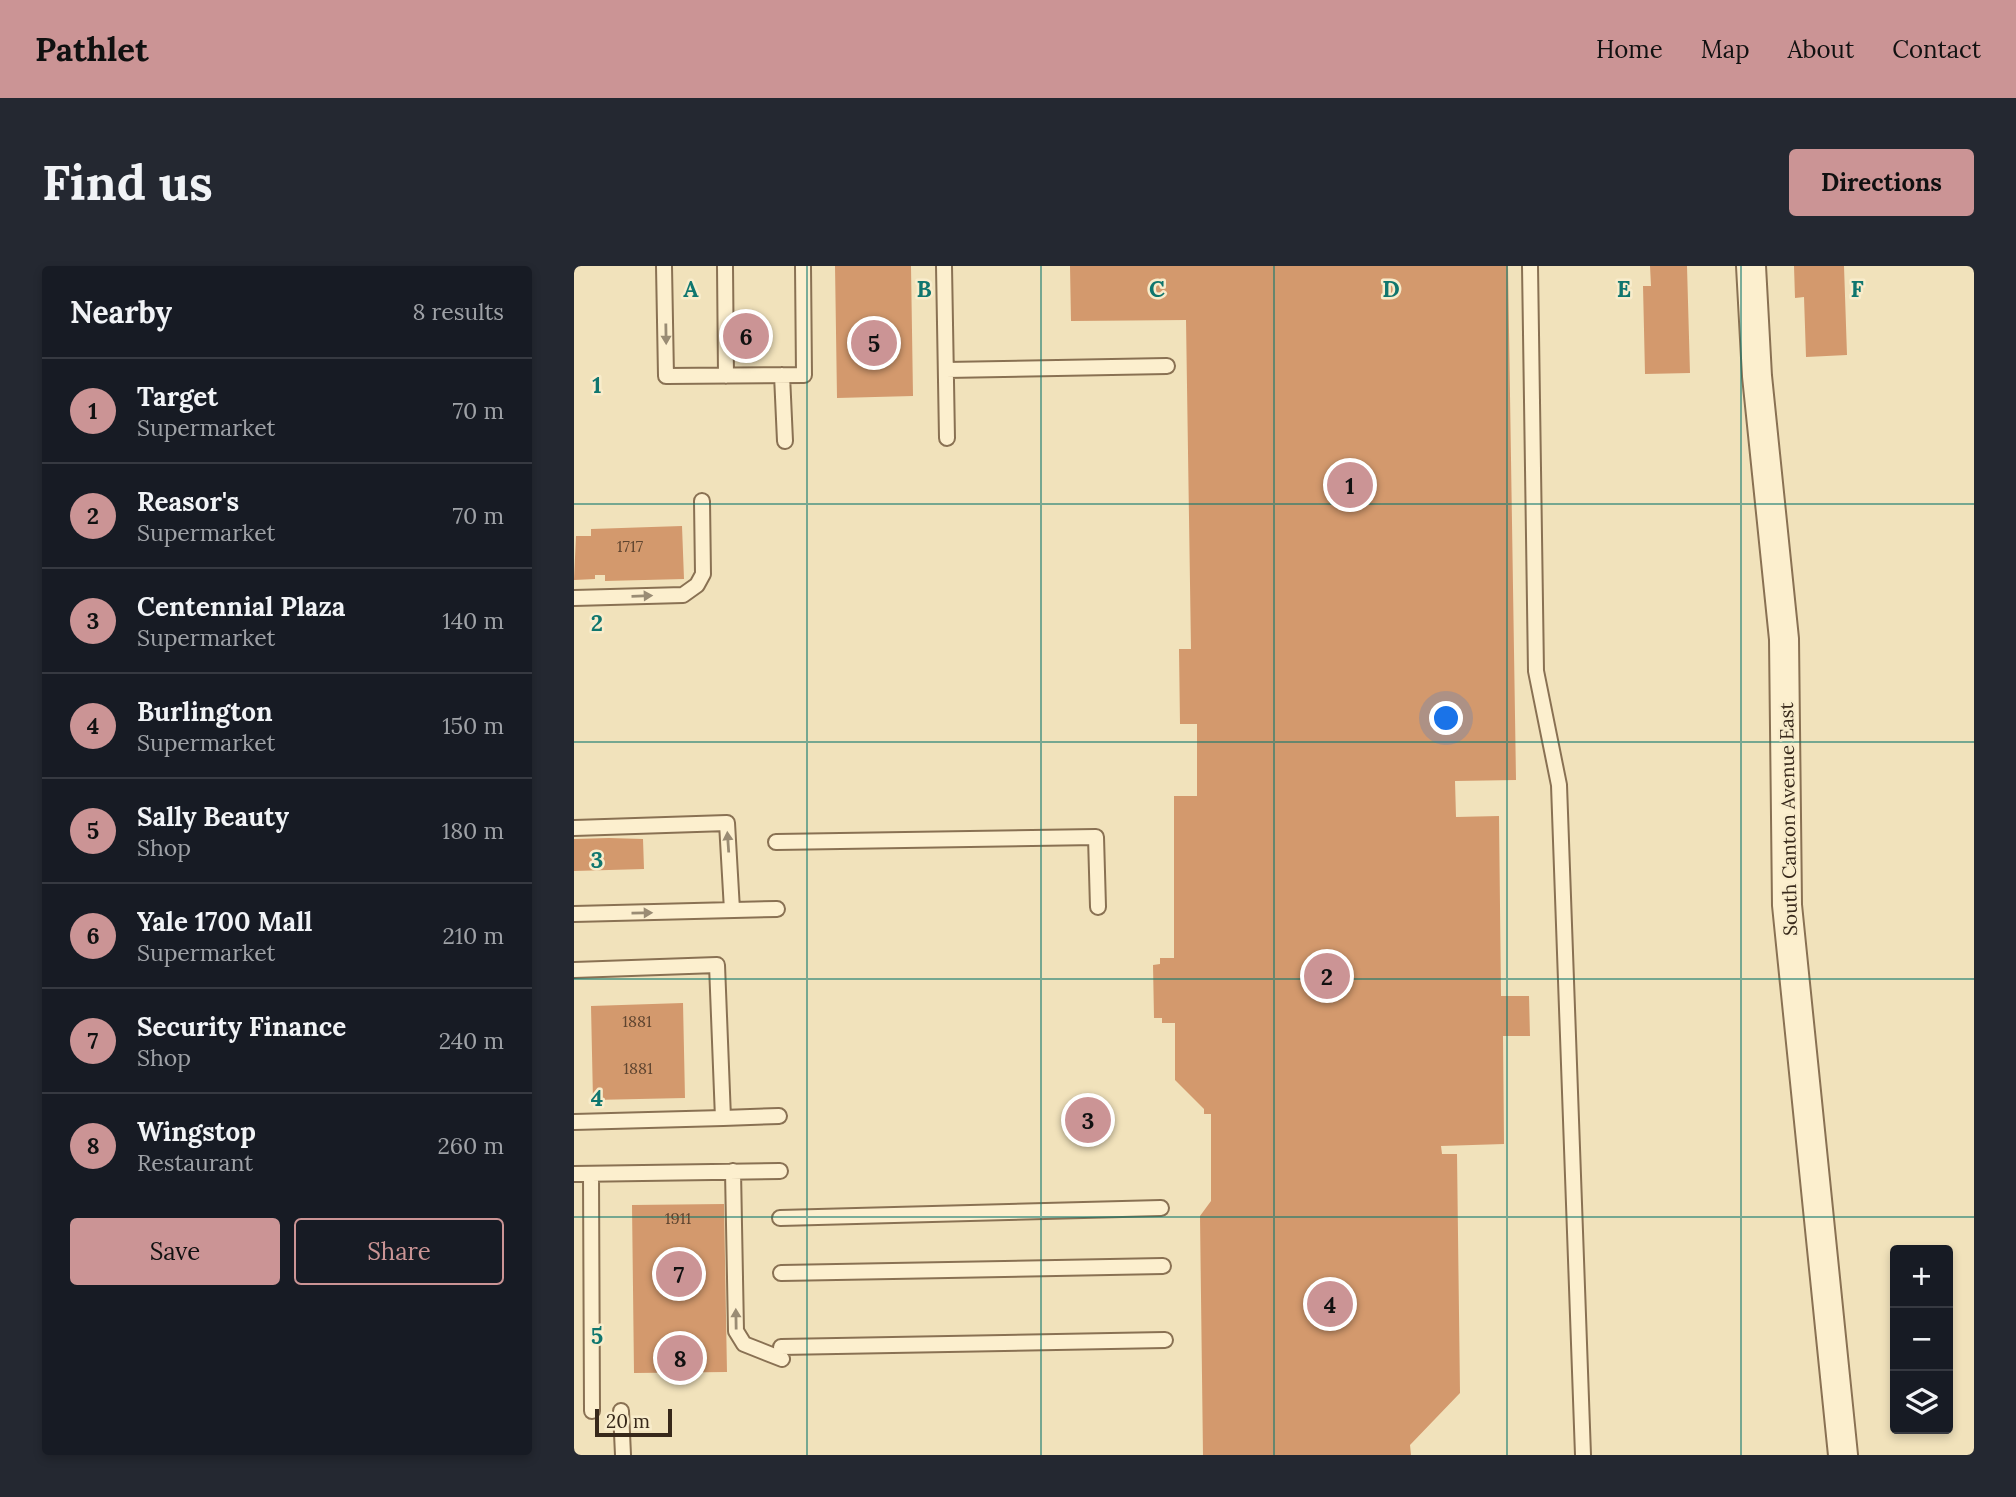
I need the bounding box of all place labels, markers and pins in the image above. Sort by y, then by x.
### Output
pin: 6 [723,310,769,362]
pin: 5 [851,317,897,369]
pin: 1 [1327,459,1373,511]
pin: 2 [1304,950,1350,1002]
pin: 3 [1065,1094,1111,1146]
pin: 7 [656,1248,702,1300]
pin: 4 [1307,1278,1353,1330]
pin: 8 [657,1332,703,1384]

